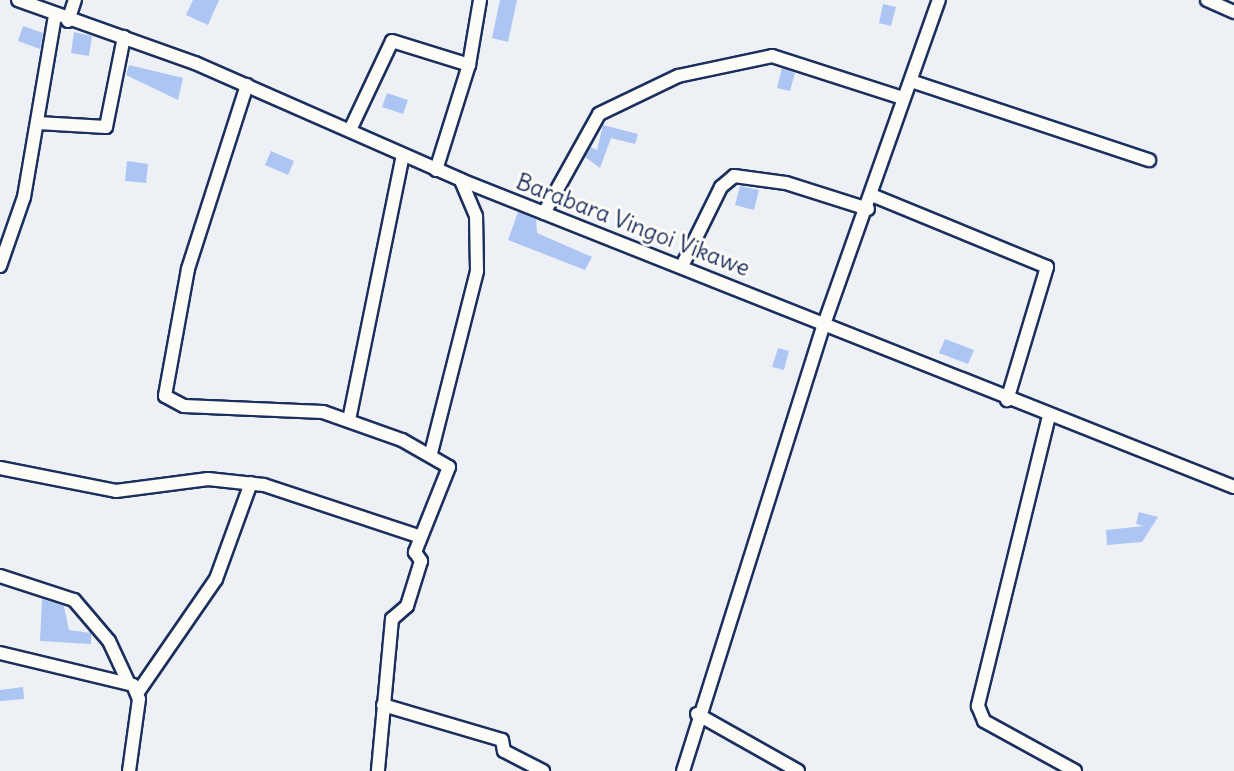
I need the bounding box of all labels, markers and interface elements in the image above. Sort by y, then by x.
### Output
street label: Barabara Vingoi Vikawe [512,168,754,282]

